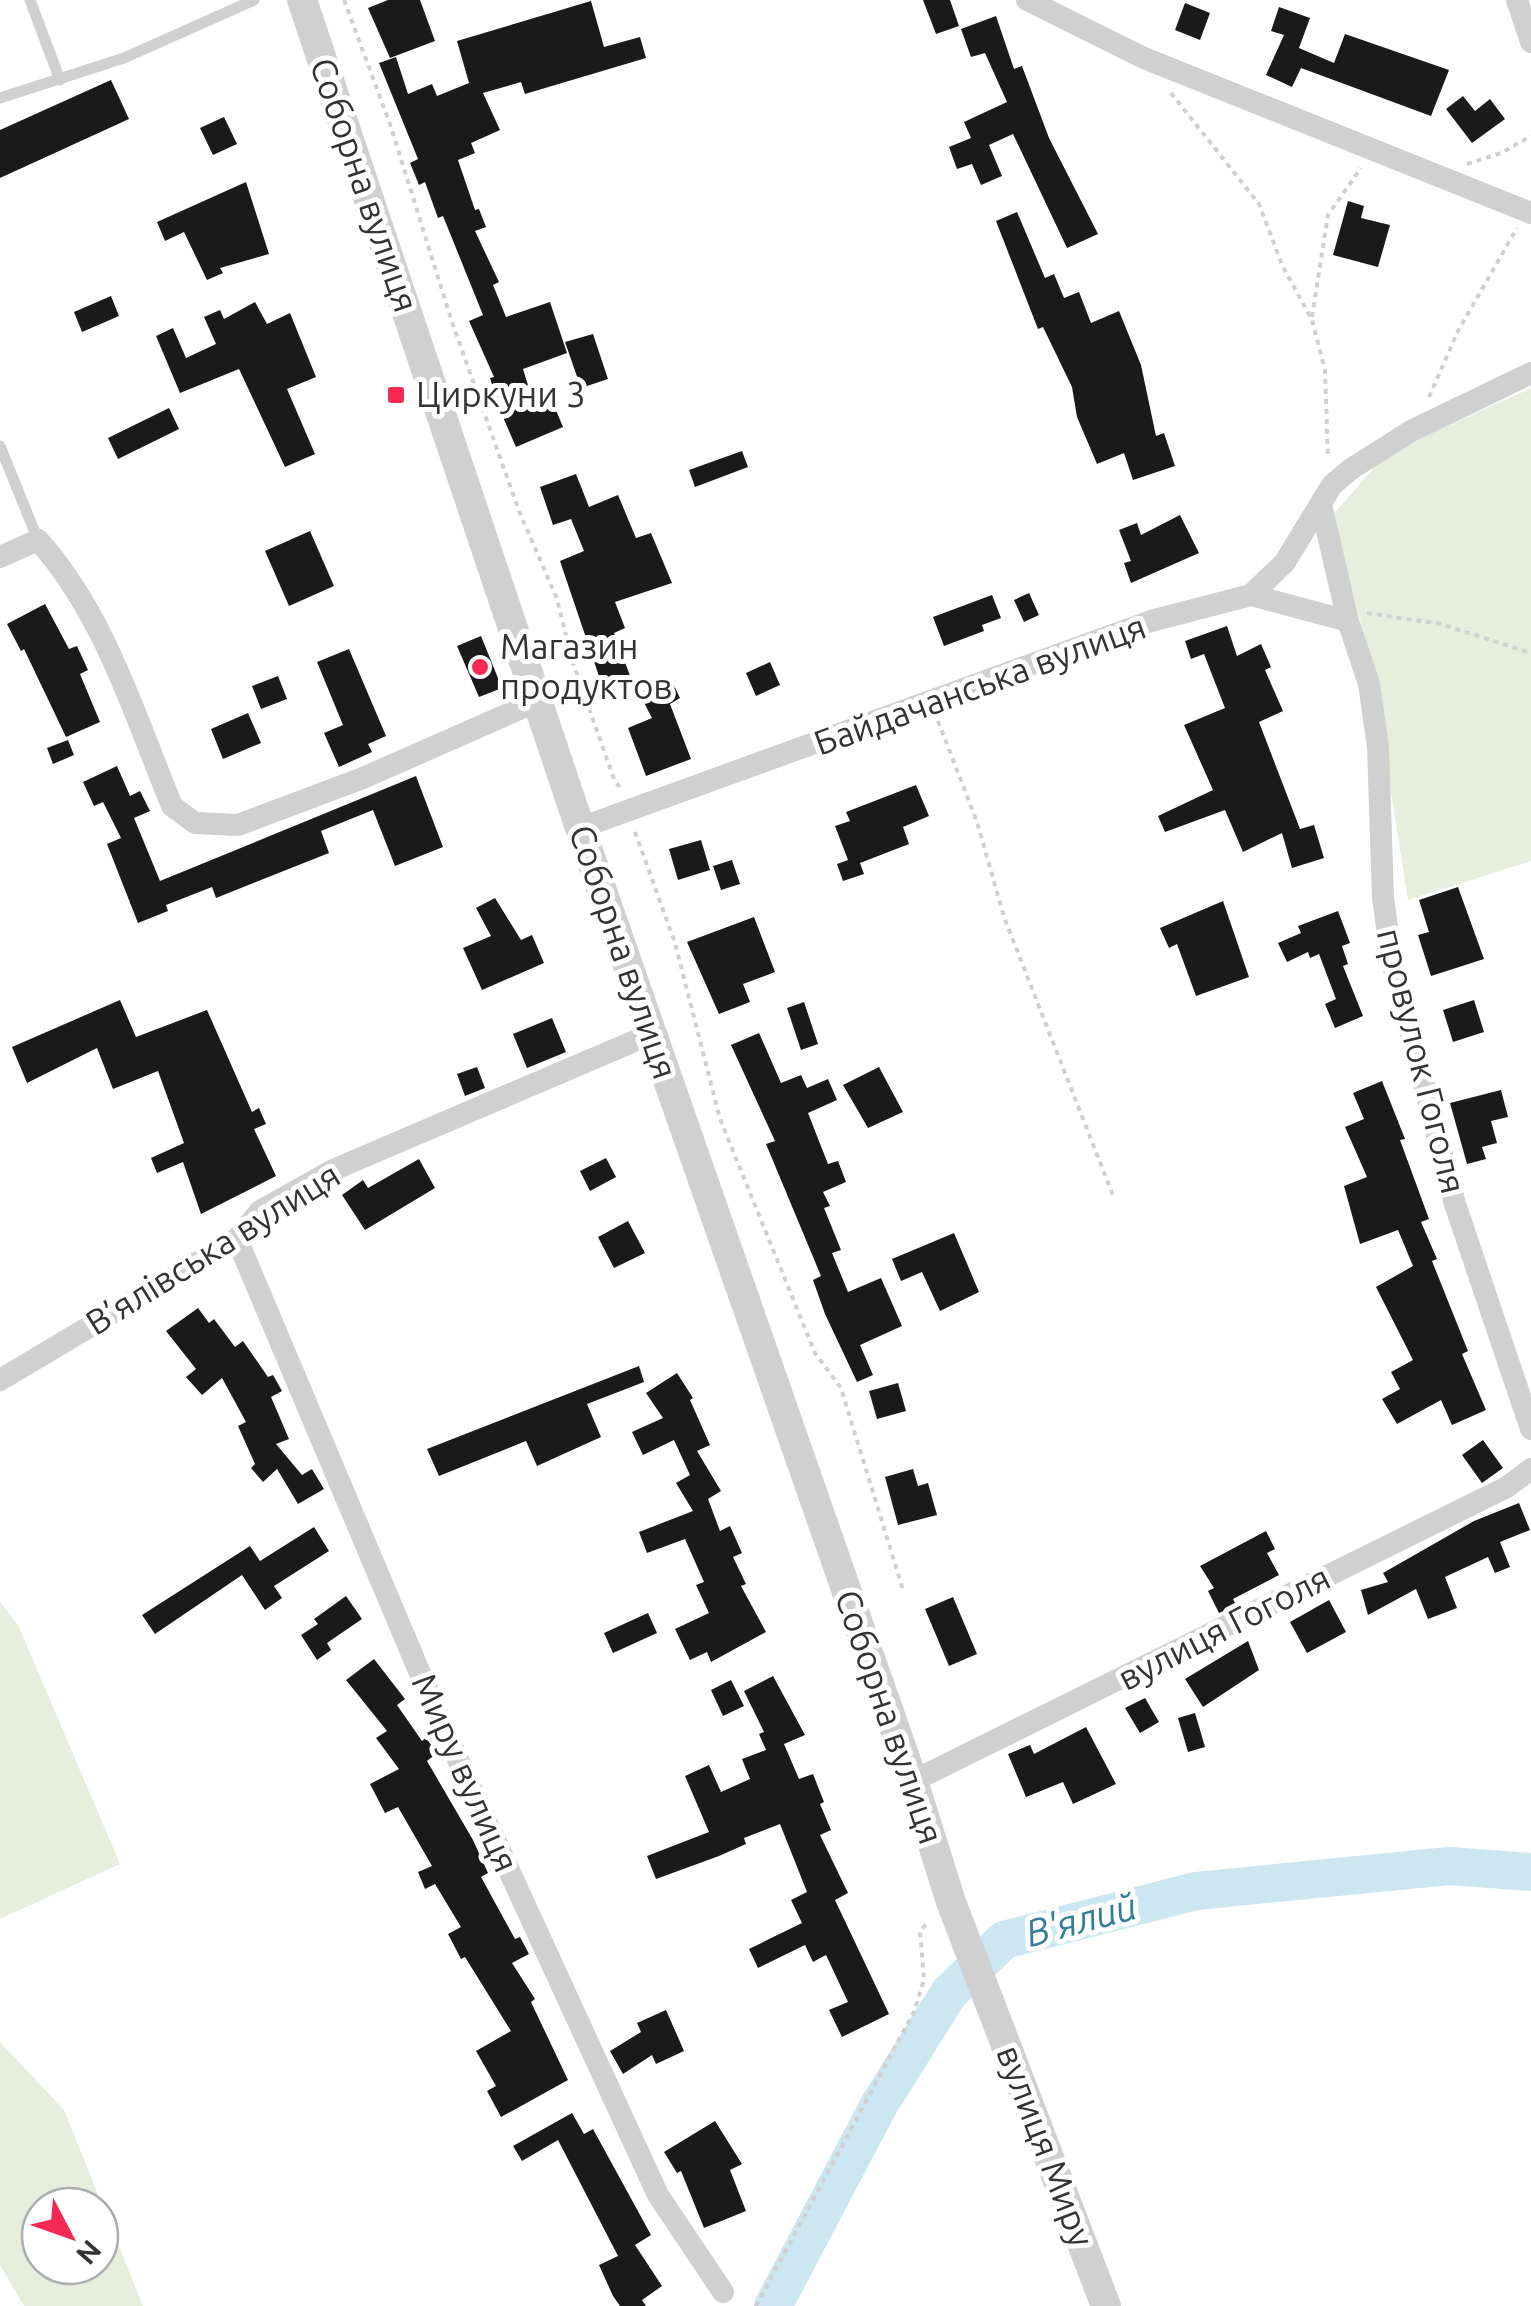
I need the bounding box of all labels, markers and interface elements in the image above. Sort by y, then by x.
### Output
street label: Соборна вулиця [303,53,427,317]
place label: Циркуни 3 [416,374,586,414]
marker: Циркуни 3 [385,384,407,406]
street label: Байдачанська вулиця [808,605,1151,763]
place label: Магазин продуктов [500,626,673,706]
marker: Магазин продуктов [469,656,491,678]
street label: Соборна вулиця [562,820,686,1084]
street label: провулок Гоголя [1370,924,1474,1198]
street label: В’ялівська вулиця [78,1154,347,1342]
street label: вулиця Гоголя [1111,1557,1336,1698]
street label: Соборна вулиця [828,1585,952,1849]
street label: Миру вулиця [404,1667,527,1878]
water label: В'ялий [1021,1884,1141,1954]
street label: вулиця Миру [989,2039,1103,2252]
north arrow [20,2186,120,2286]
text: N [71,2235,108,2271]

